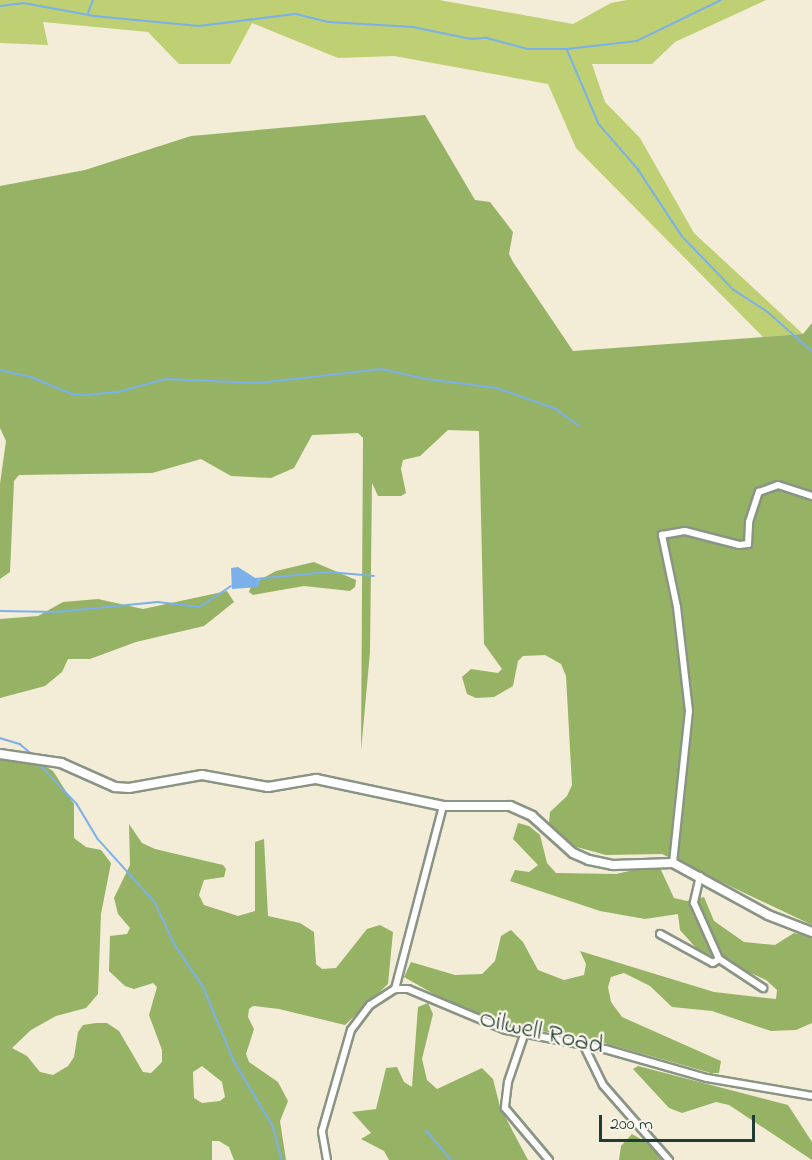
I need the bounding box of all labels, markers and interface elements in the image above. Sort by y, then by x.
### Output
street label: Oilwell Road [476,1005,606,1063]
scale bar [602,1103,758,1141]
text: 200 m [610,1112,653,1138]

